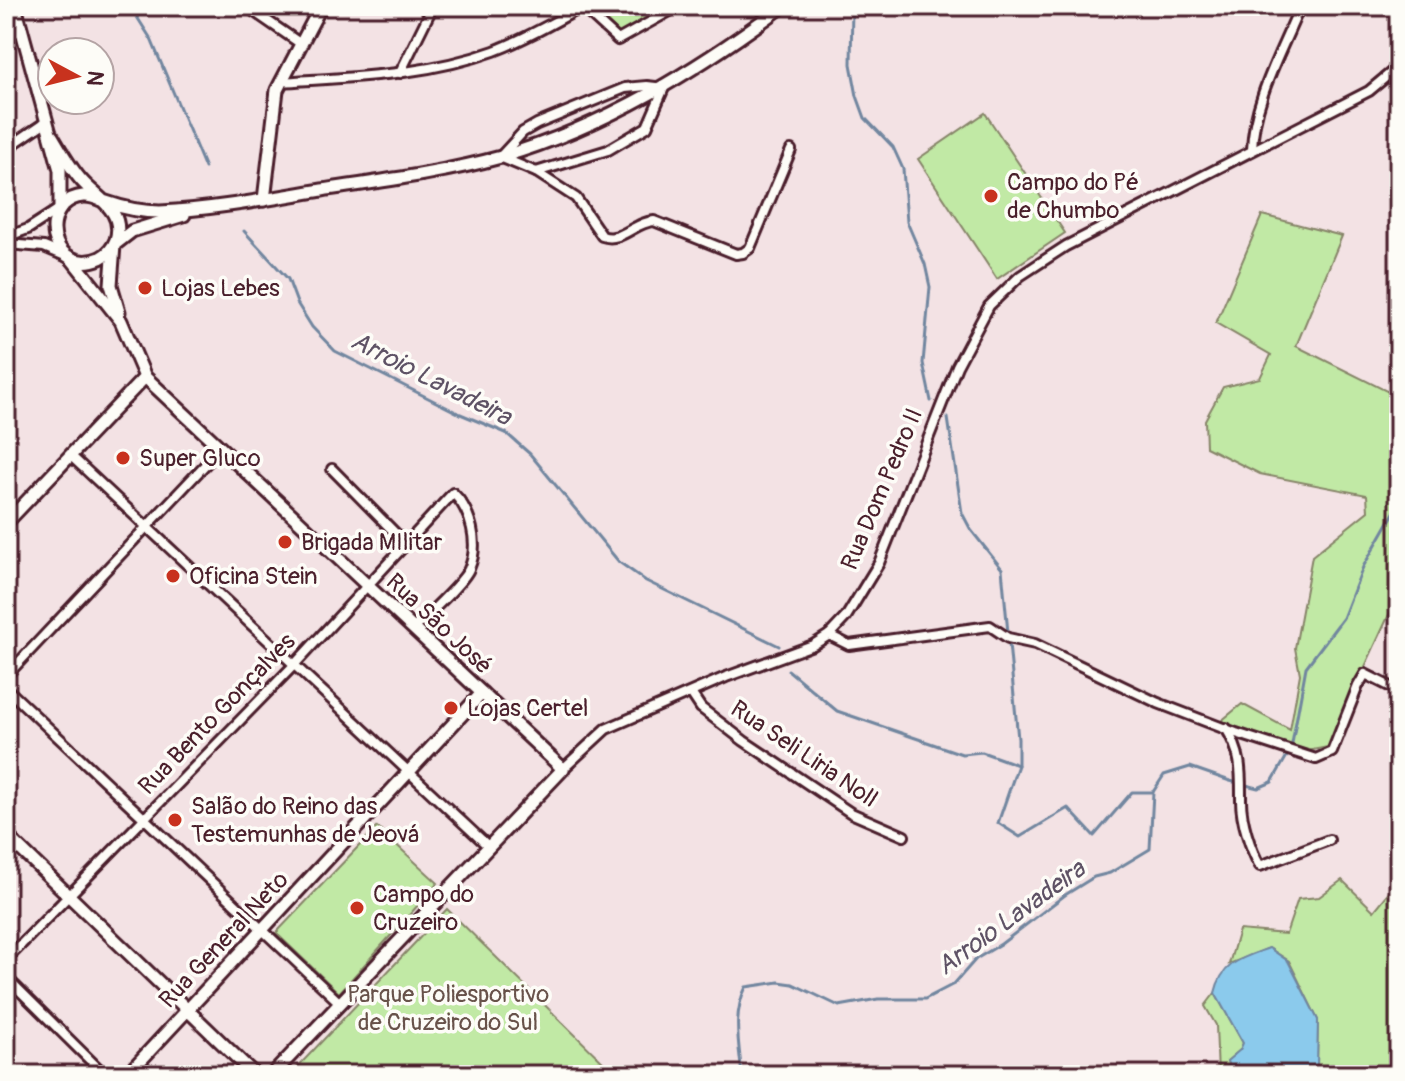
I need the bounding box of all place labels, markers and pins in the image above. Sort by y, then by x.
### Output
place label: Campo do Pé de Chumbo [1007,168,1139,225]
marker: Campo do Pé de Chumbo [982,187,1000,205]
place label: Lojas Lebes [161,274,280,303]
marker: Lojas Lebes [136,279,154,297]
place label: Super Gluco [139,444,261,473]
marker: Super Gluco [114,449,132,467]
place label: Brigada MIlitar [301,528,443,557]
marker: Brigada MIlitar [276,533,294,551]
place label: Oficina Stein [189,562,318,591]
marker: Oficina Stein [164,567,182,585]
place label: Lojas Certel [467,694,588,723]
marker: Lojas Certel [442,699,460,717]
place label: Salão do Reino das Testemunhas de Jeová [191,792,419,849]
marker: Salão do Reino das Testemunhas de Jeová [166,811,184,829]
place label: Campo do Cruzeiro [373,880,474,937]
marker: Campo do Cruzeiro [348,899,366,917]

